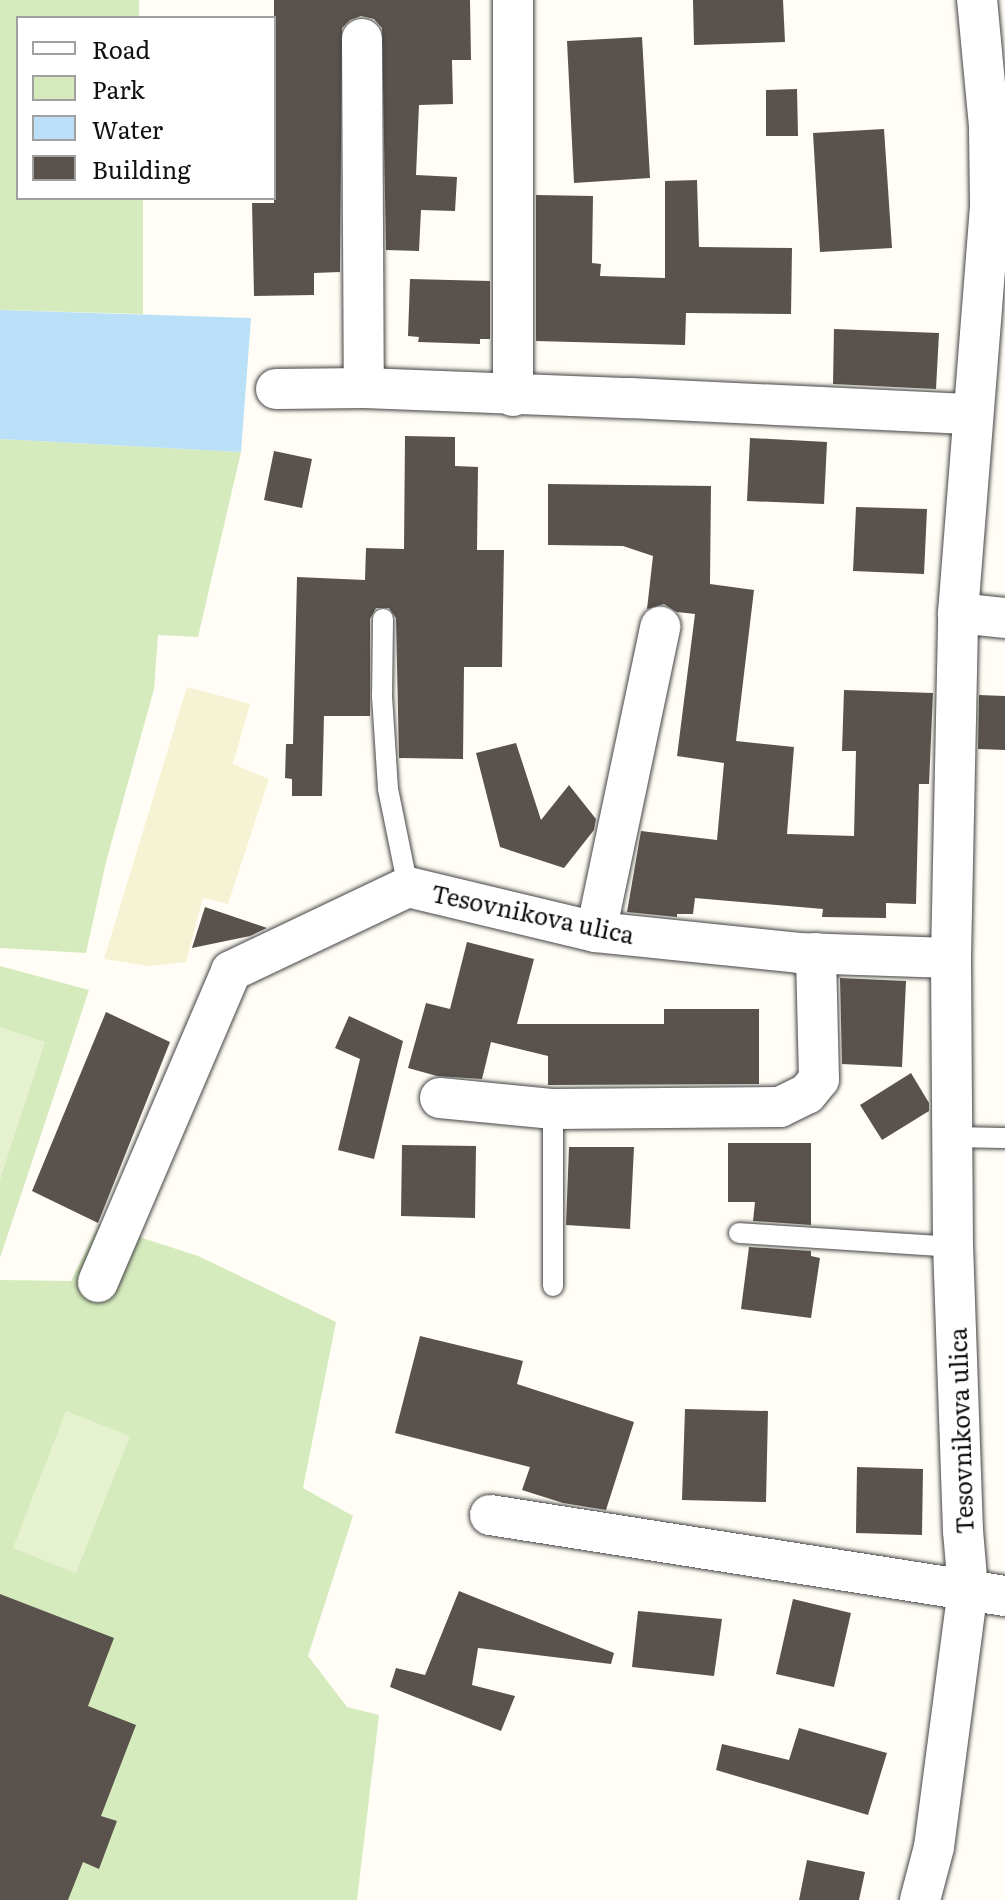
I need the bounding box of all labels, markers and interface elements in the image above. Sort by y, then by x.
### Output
legend [16,16,276,200]
text: Road [92,31,150,66]
text: Park [92,71,145,106]
text: Water [92,111,163,146]
text: Building [92,151,191,186]
street label: Tesovnikova ulica [429,877,637,949]
street label: Tesovnikova ulica [942,1327,978,1535]

